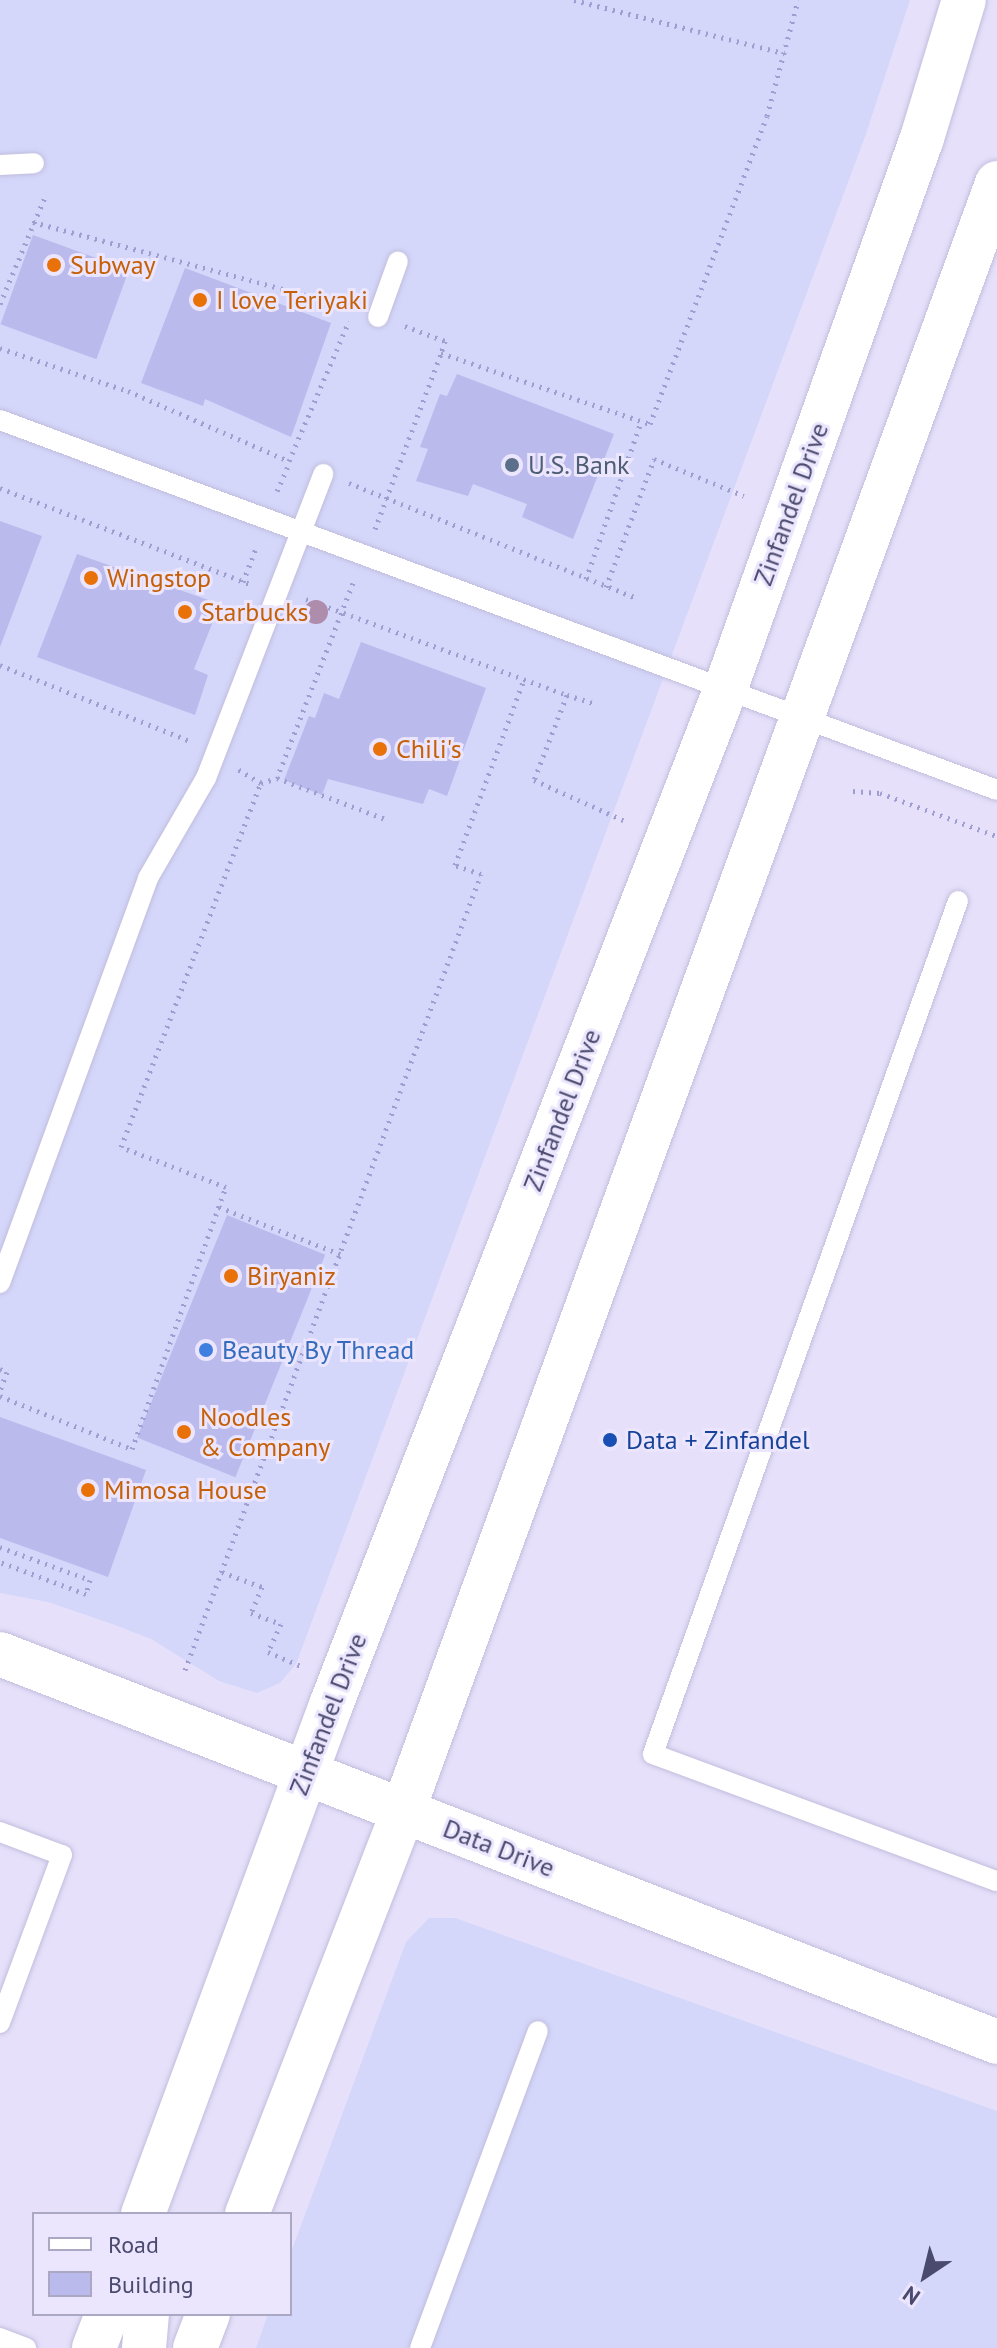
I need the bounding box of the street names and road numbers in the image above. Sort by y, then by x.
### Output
street label: Zinfandel Drive [747,418,835,590]
street label: Zinfandel Drive [517,1025,607,1195]
street label: Zinfandel Drive [283,1629,373,1799]
street label: Data Drive [439,1813,559,1883]

